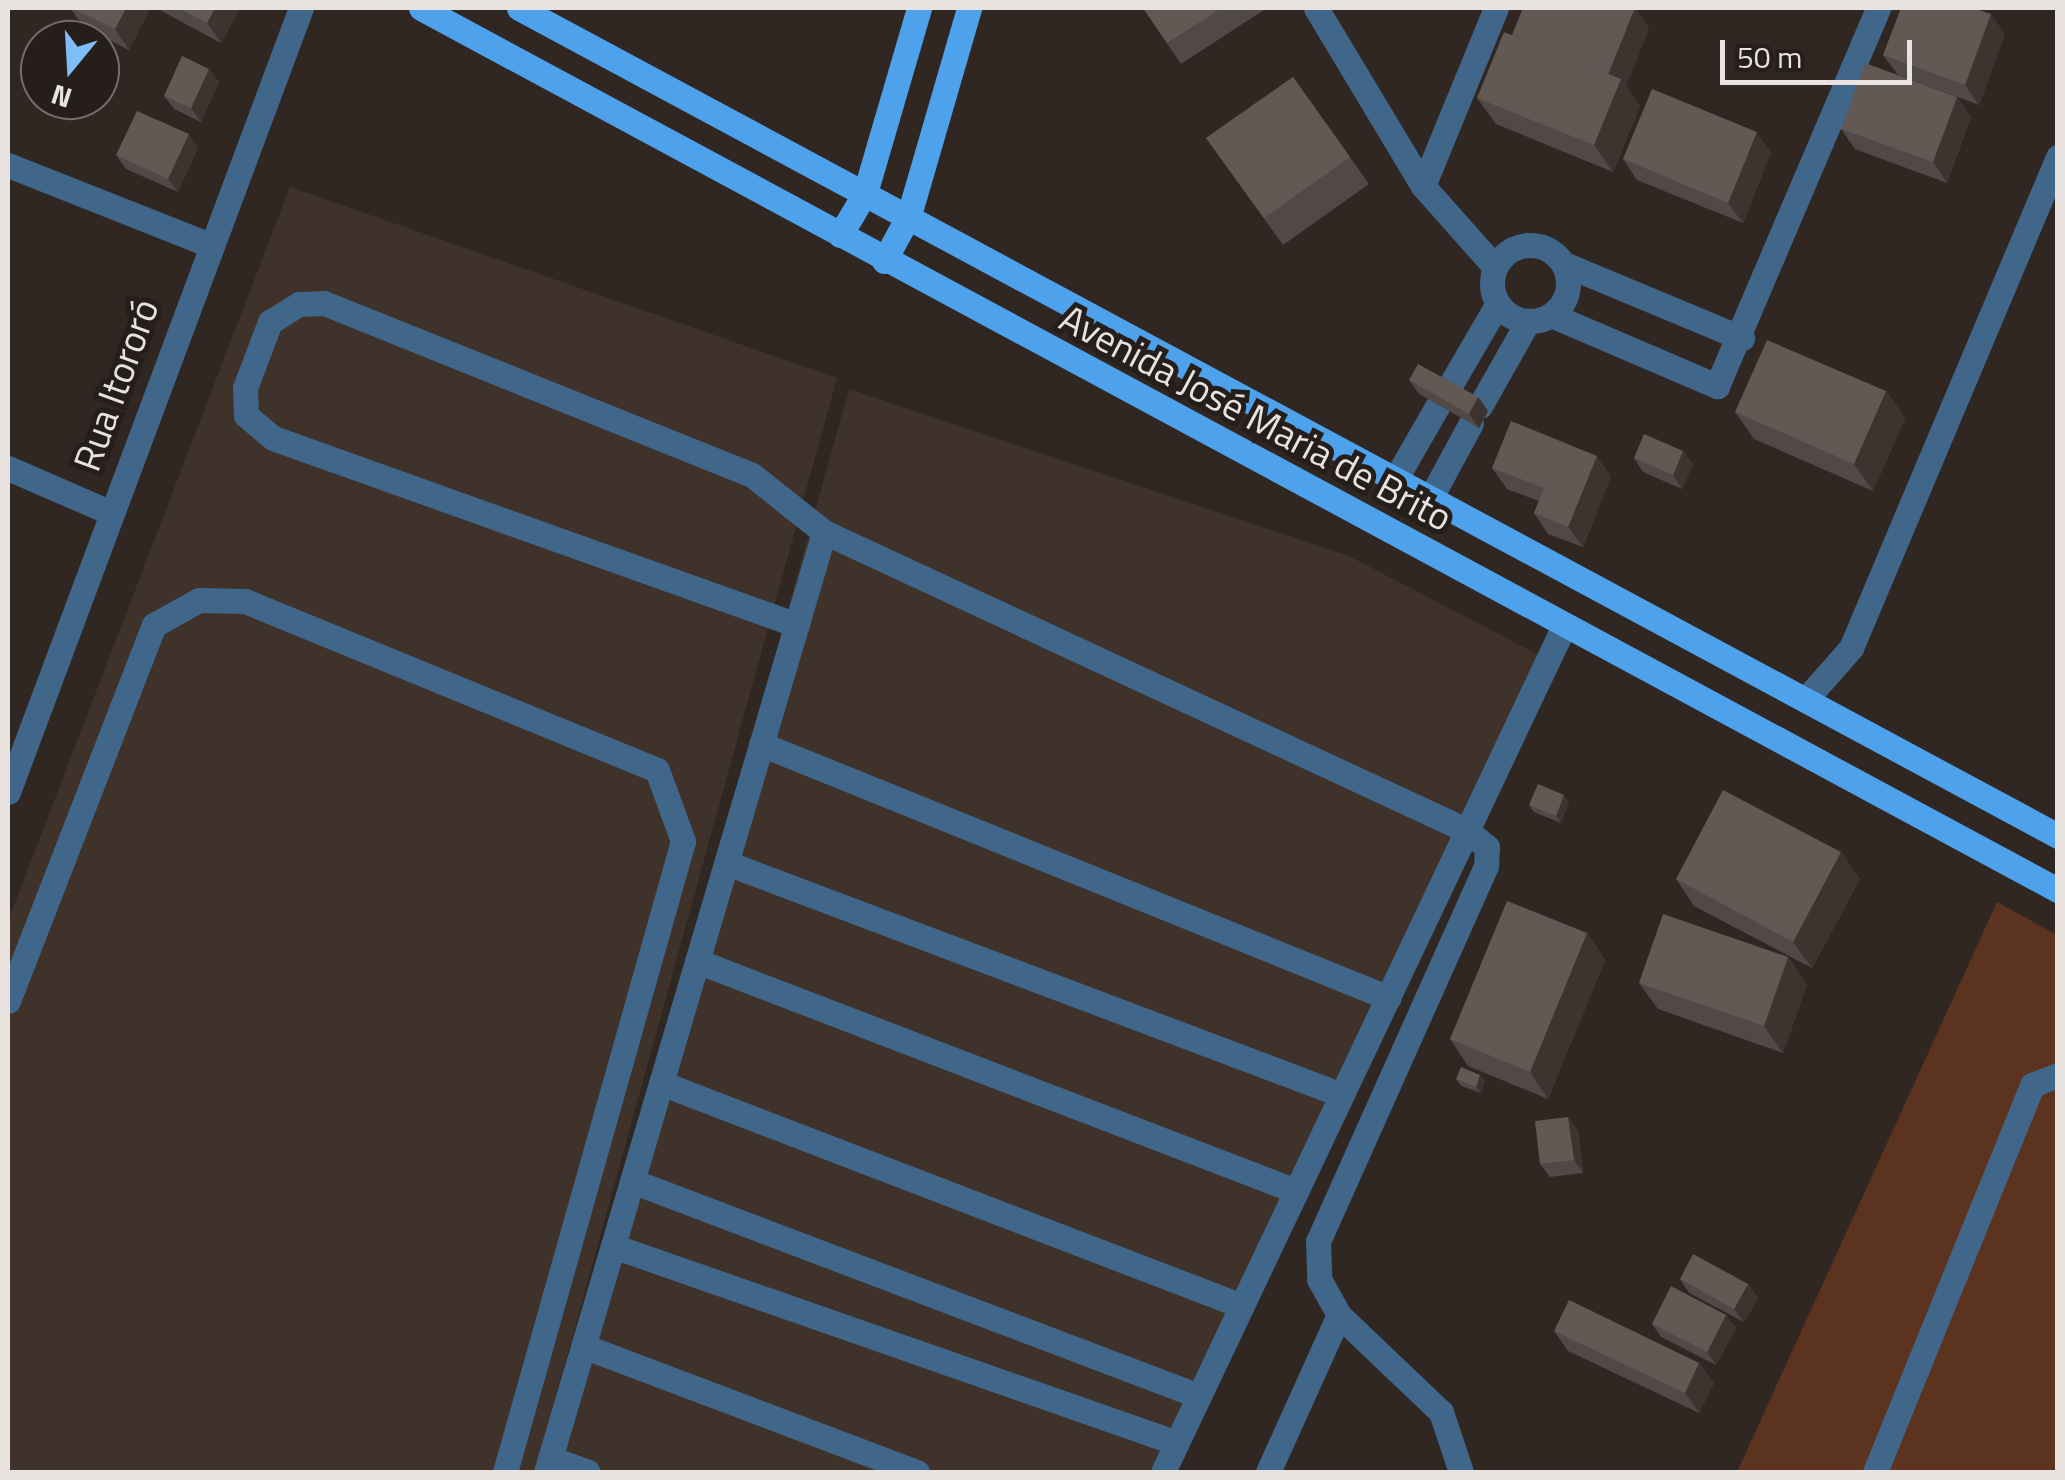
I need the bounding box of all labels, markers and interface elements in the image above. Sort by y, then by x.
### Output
north arrow [20,20,120,120]
scale bar [1725,20,1918,82]
text: 50 m [1737,34,1802,80]
text: N [45,74,77,121]
street label: Rua Itororó [64,293,168,477]
street label: Avenida José Maria de Brito [1052,295,1460,541]

